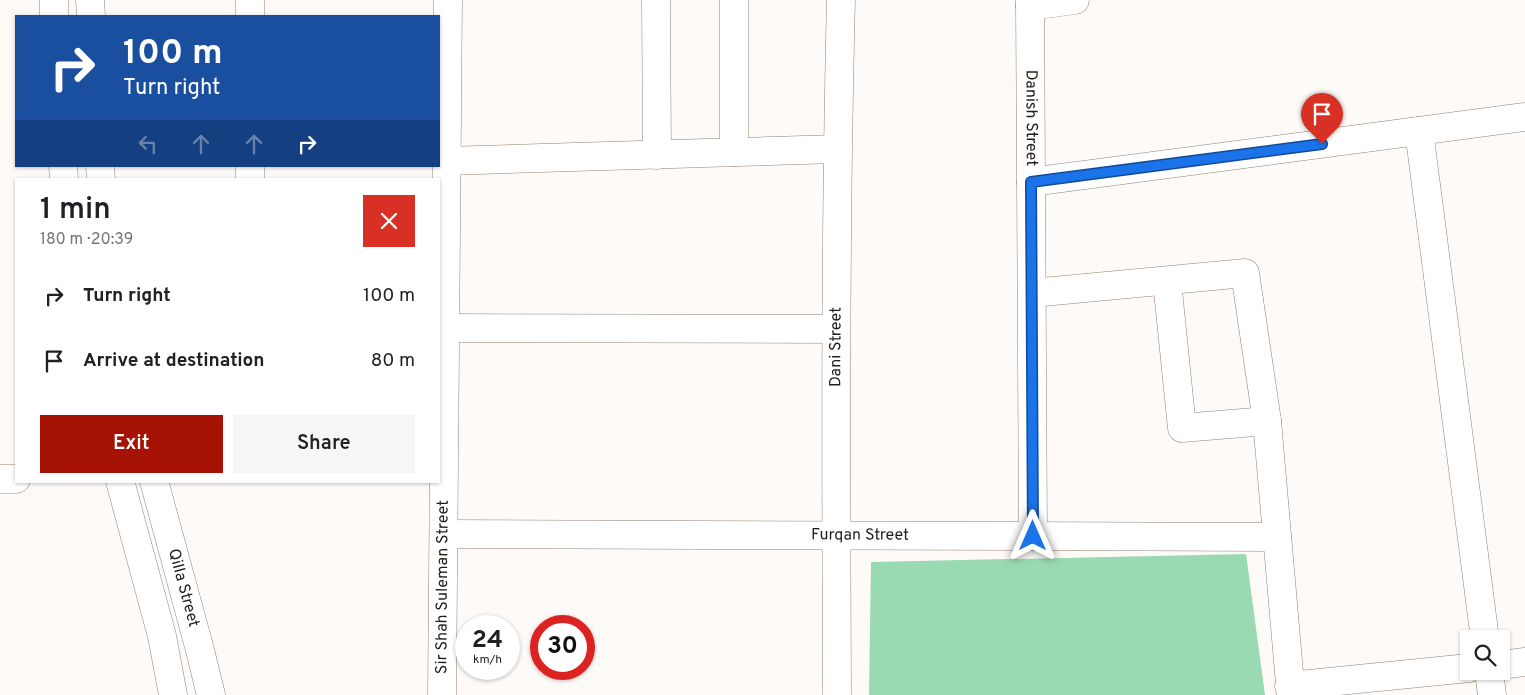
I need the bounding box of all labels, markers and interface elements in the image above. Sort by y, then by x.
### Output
text: 100 m [123,32,223,76]
icon: right [40,35,105,100]
street label: Danish Street [1020,70,1041,166]
text: Turn right [123,75,220,102]
pin [1301,93,1343,144]
icon: arrive [1308,100,1336,128]
icon: left [134,130,162,158]
icon: ahead [187,130,215,158]
icon: ahead [240,130,268,158]
icon: right [293,130,321,158]
text: 1 min [40,192,111,229]
button: close [363,195,415,247]
text: 180 m · 20:39 [40,230,133,250]
icon: right [40,282,68,310]
text: Turn right [83,284,171,308]
text: 100 m [363,284,415,308]
street label: Dani Street [826,307,847,387]
icon: arrive [40,347,68,375]
text: Arrive at destination [83,349,264,373]
text: 80 m [371,349,415,373]
button: Exit [40,415,223,473]
button: Share [233,415,415,473]
street label: Sir Shah Suleman Street [432,500,454,674]
position arrow [1006,509,1058,561]
street label: Furqan Street [811,525,909,546]
street label: Qilla Street [163,547,203,630]
speed limit sign: 30 [530,615,595,680]
text: 24 [472,625,503,657]
map controls [1460,630,1510,680]
button: search [1460,630,1510,680]
text: km/h [473,652,502,668]

